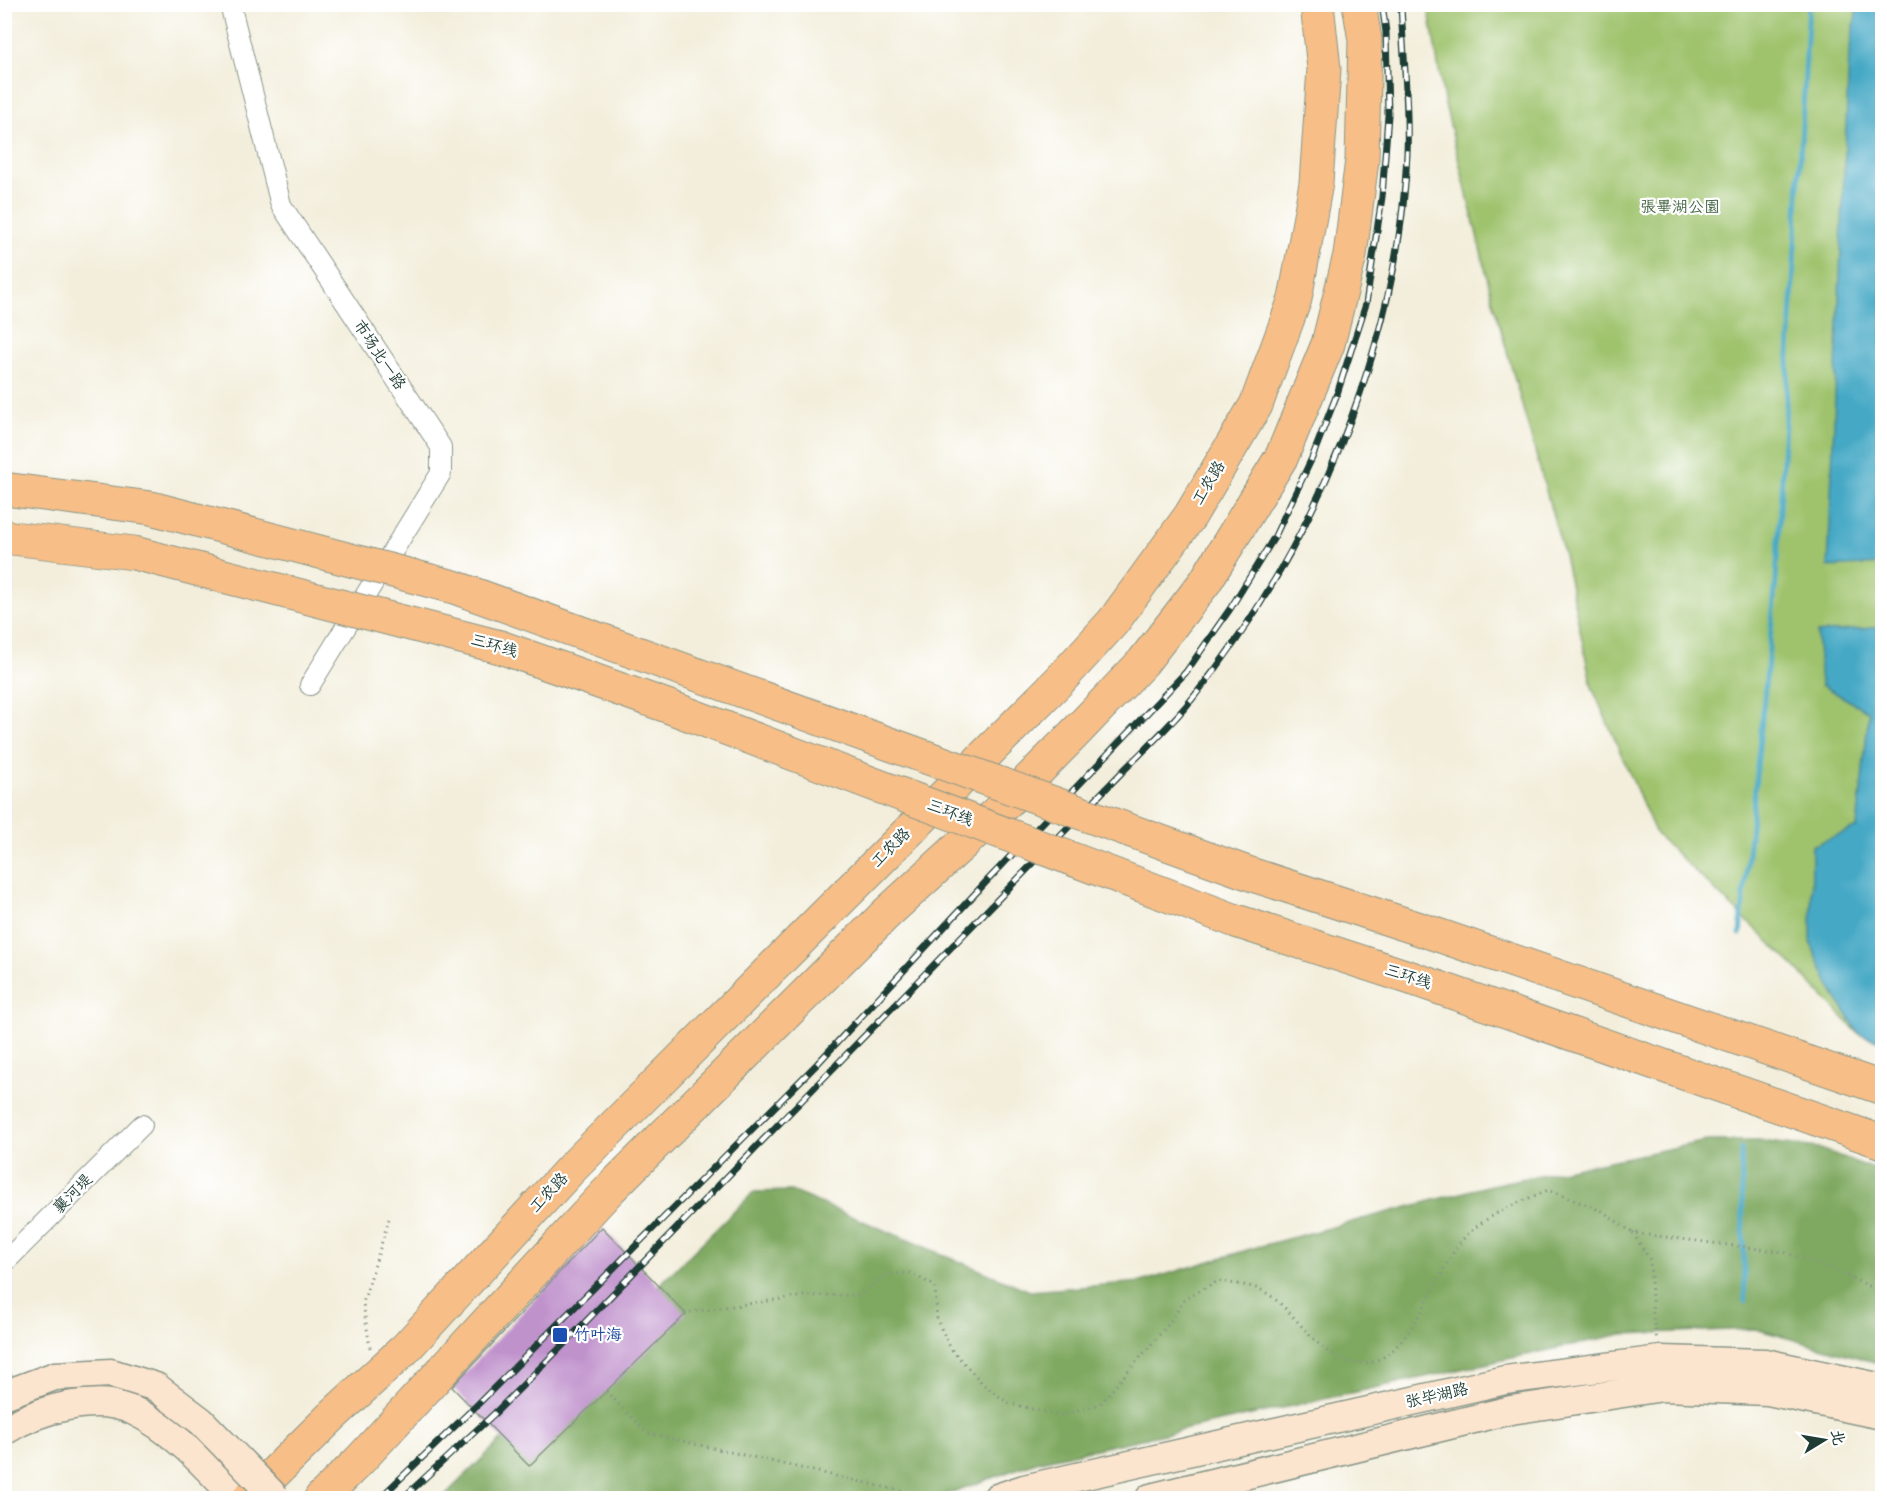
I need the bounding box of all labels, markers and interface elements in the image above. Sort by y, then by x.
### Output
park label: 張畢湖公園 [1640,195,1720,220]
street label: 市场北一路 [346,315,412,395]
street label: 工农路 [1186,456,1232,510]
street label: 三环线 [467,627,521,665]
street label: 三环线 [923,793,977,833]
street label: 工农路 [865,822,917,874]
street label: 三环线 [1381,958,1435,996]
street label: 工农路 [523,1167,575,1219]
street label: 襄河堤 [47,1168,99,1220]
place label: 竹叶海 [574,1323,622,1348]
marker: 竹叶海 [551,1326,569,1344]
street label: 张毕湖路 [1403,1377,1471,1415]
north arrow [1794,1410,1854,1470]
text: 北 [1823,1427,1851,1448]

